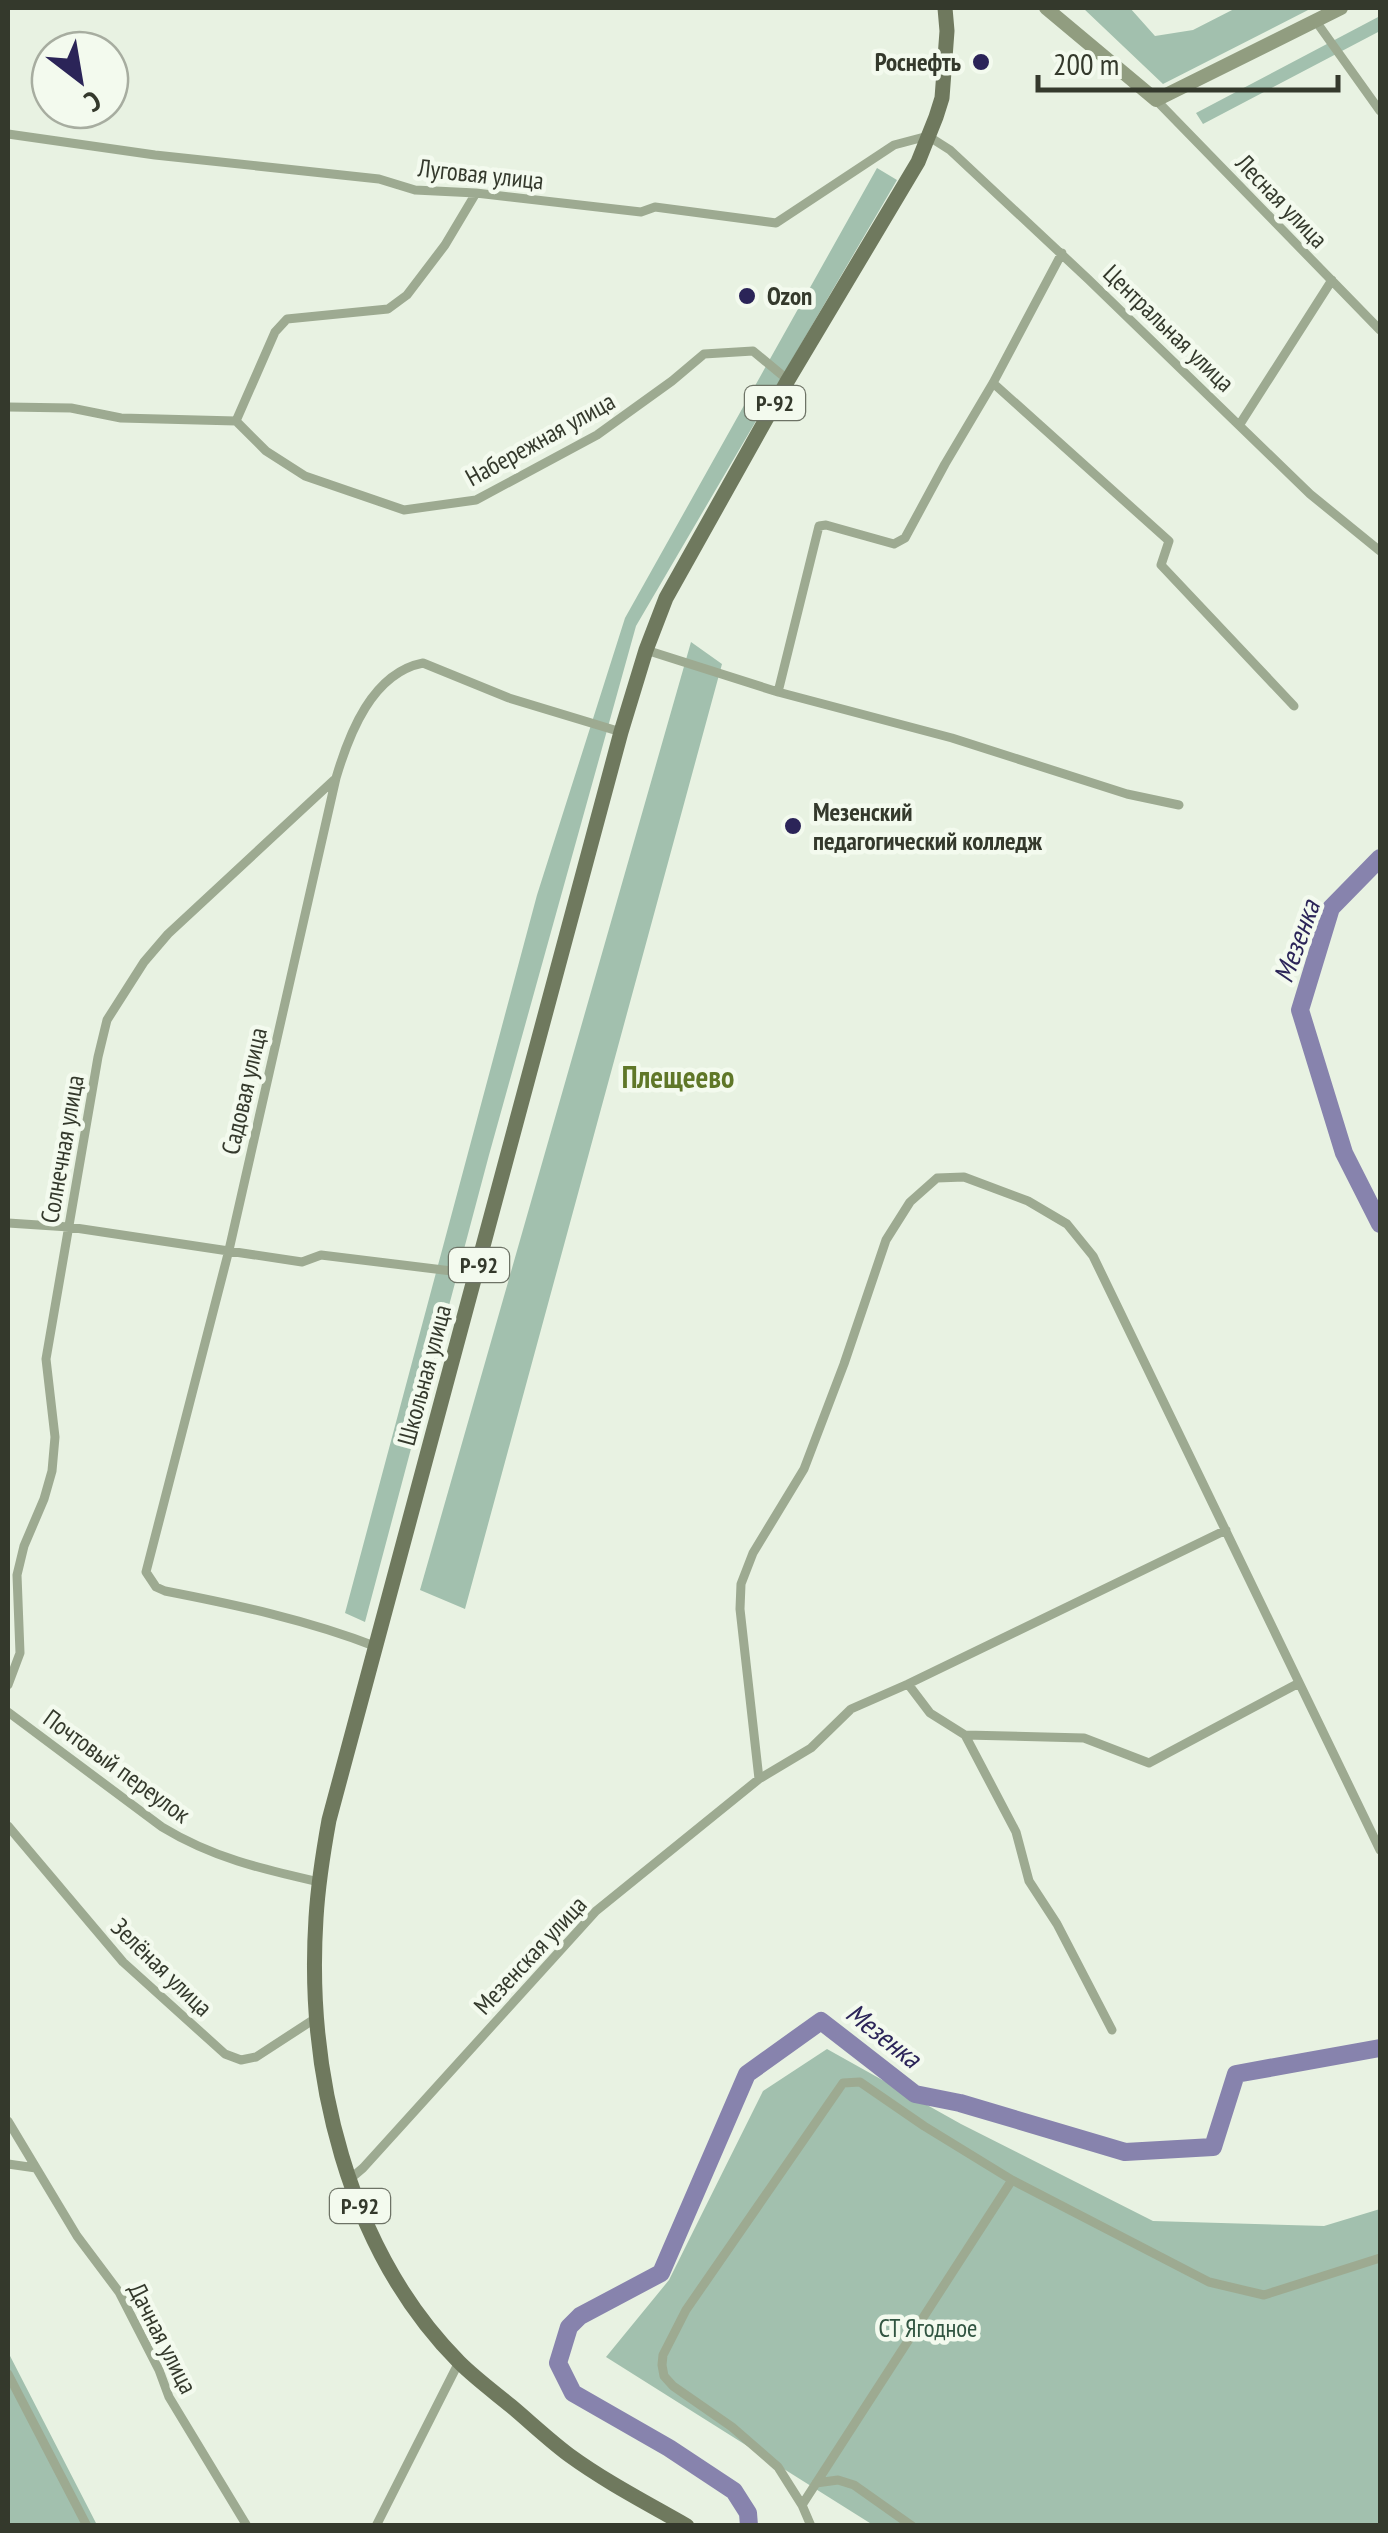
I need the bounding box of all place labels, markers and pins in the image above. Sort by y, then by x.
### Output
place label: Роснефть [875,46,961,78]
marker: Роснефть [970,51,992,73]
place label: Ozon [767,280,812,312]
marker: Ozon [736,285,758,307]
place label: Мезенский педагогический колледж [813,796,1042,857]
marker: Мезенский педагогический колледж [782,815,804,837]

